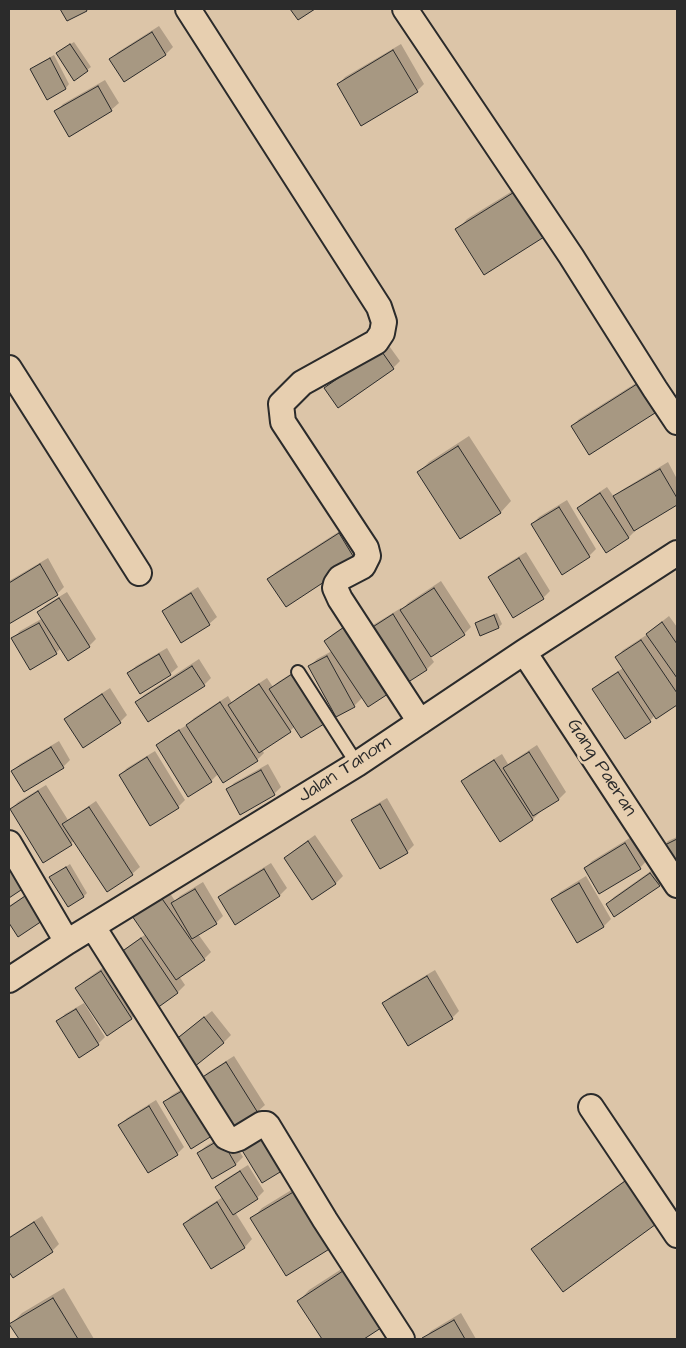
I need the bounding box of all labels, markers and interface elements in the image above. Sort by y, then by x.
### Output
street label: Gang Paeran [561,715,641,821]
street label: Jalan Tanom [294,732,396,808]

